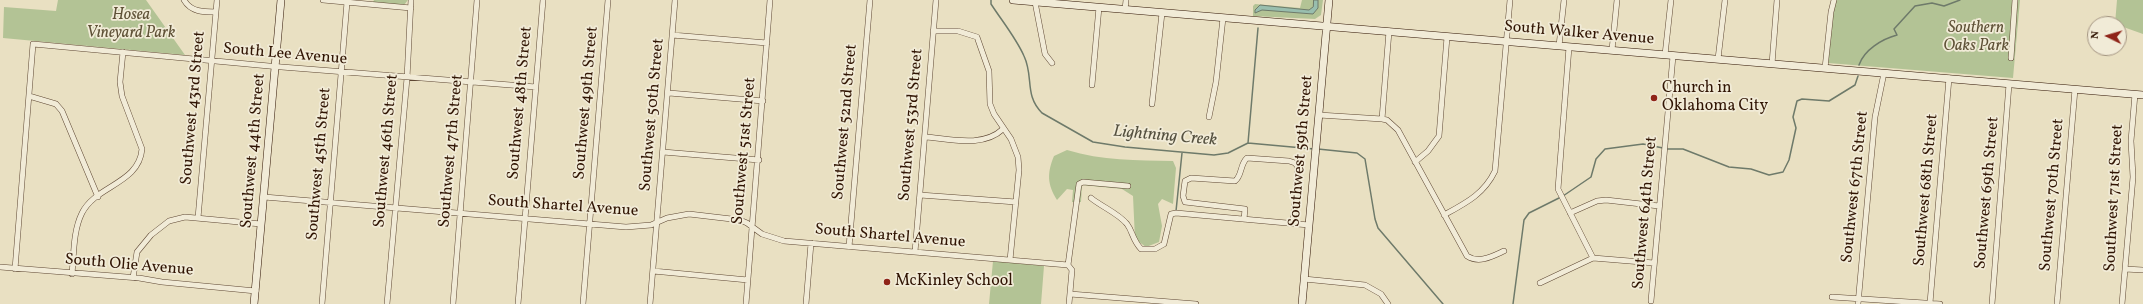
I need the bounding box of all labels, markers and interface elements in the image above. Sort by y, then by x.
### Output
park label: Hosea Vineyard Park [86,6,176,44]
north arrow [2087,16,2127,56]
street label: South Walker Avenue [1503,18,1655,50]
park label: Southern Oaks Park [1943,19,2009,57]
street label: Southwest 48th Street [505,25,537,181]
street label: Southwest 49th Street [571,25,603,181]
street label: Southwest 43rd Street [178,30,210,186]
text: N [2088,30,2103,40]
street label: Southwest 50th Street [637,38,669,192]
street label: South Lee Avenue [222,40,348,70]
street label: Southwest 52nd Street [830,43,862,201]
street label: Southwest 53rd Street [896,48,928,202]
street label: Southwest 44th Street [238,73,270,229]
street label: Southwest 46th Street [371,73,403,229]
street label: Southwest 47th Street [436,73,468,229]
street label: Southwest 59th Street [1286,74,1318,228]
street label: Southwest 51st Street [729,77,761,225]
place label: Church in Oklahoma City [1662,79,1768,117]
street label: Southwest 45th Street [304,87,336,241]
marker: Church in Oklahoma City [1649,93,1659,103]
street label: Southwest 67th Street [1838,110,1874,264]
street label: Southwest 68th Street [1911,113,1943,267]
street label: Southwest 69th Street [1972,116,2004,270]
street label: Southwest 70th Street [2037,118,2069,272]
water label: Lightning Creek [1112,122,1218,152]
street label: Southwest 71st Street [2102,124,2128,272]
street label: Southwest 64th Street [1630,136,1662,290]
street label: South Shartel Avenue [487,192,639,222]
street label: South Shartel Avenue [814,221,966,253]
street label: South Olie Avenue [64,251,194,281]
place label: McKinley School [895,272,1013,292]
marker: McKinley School [882,277,892,287]

